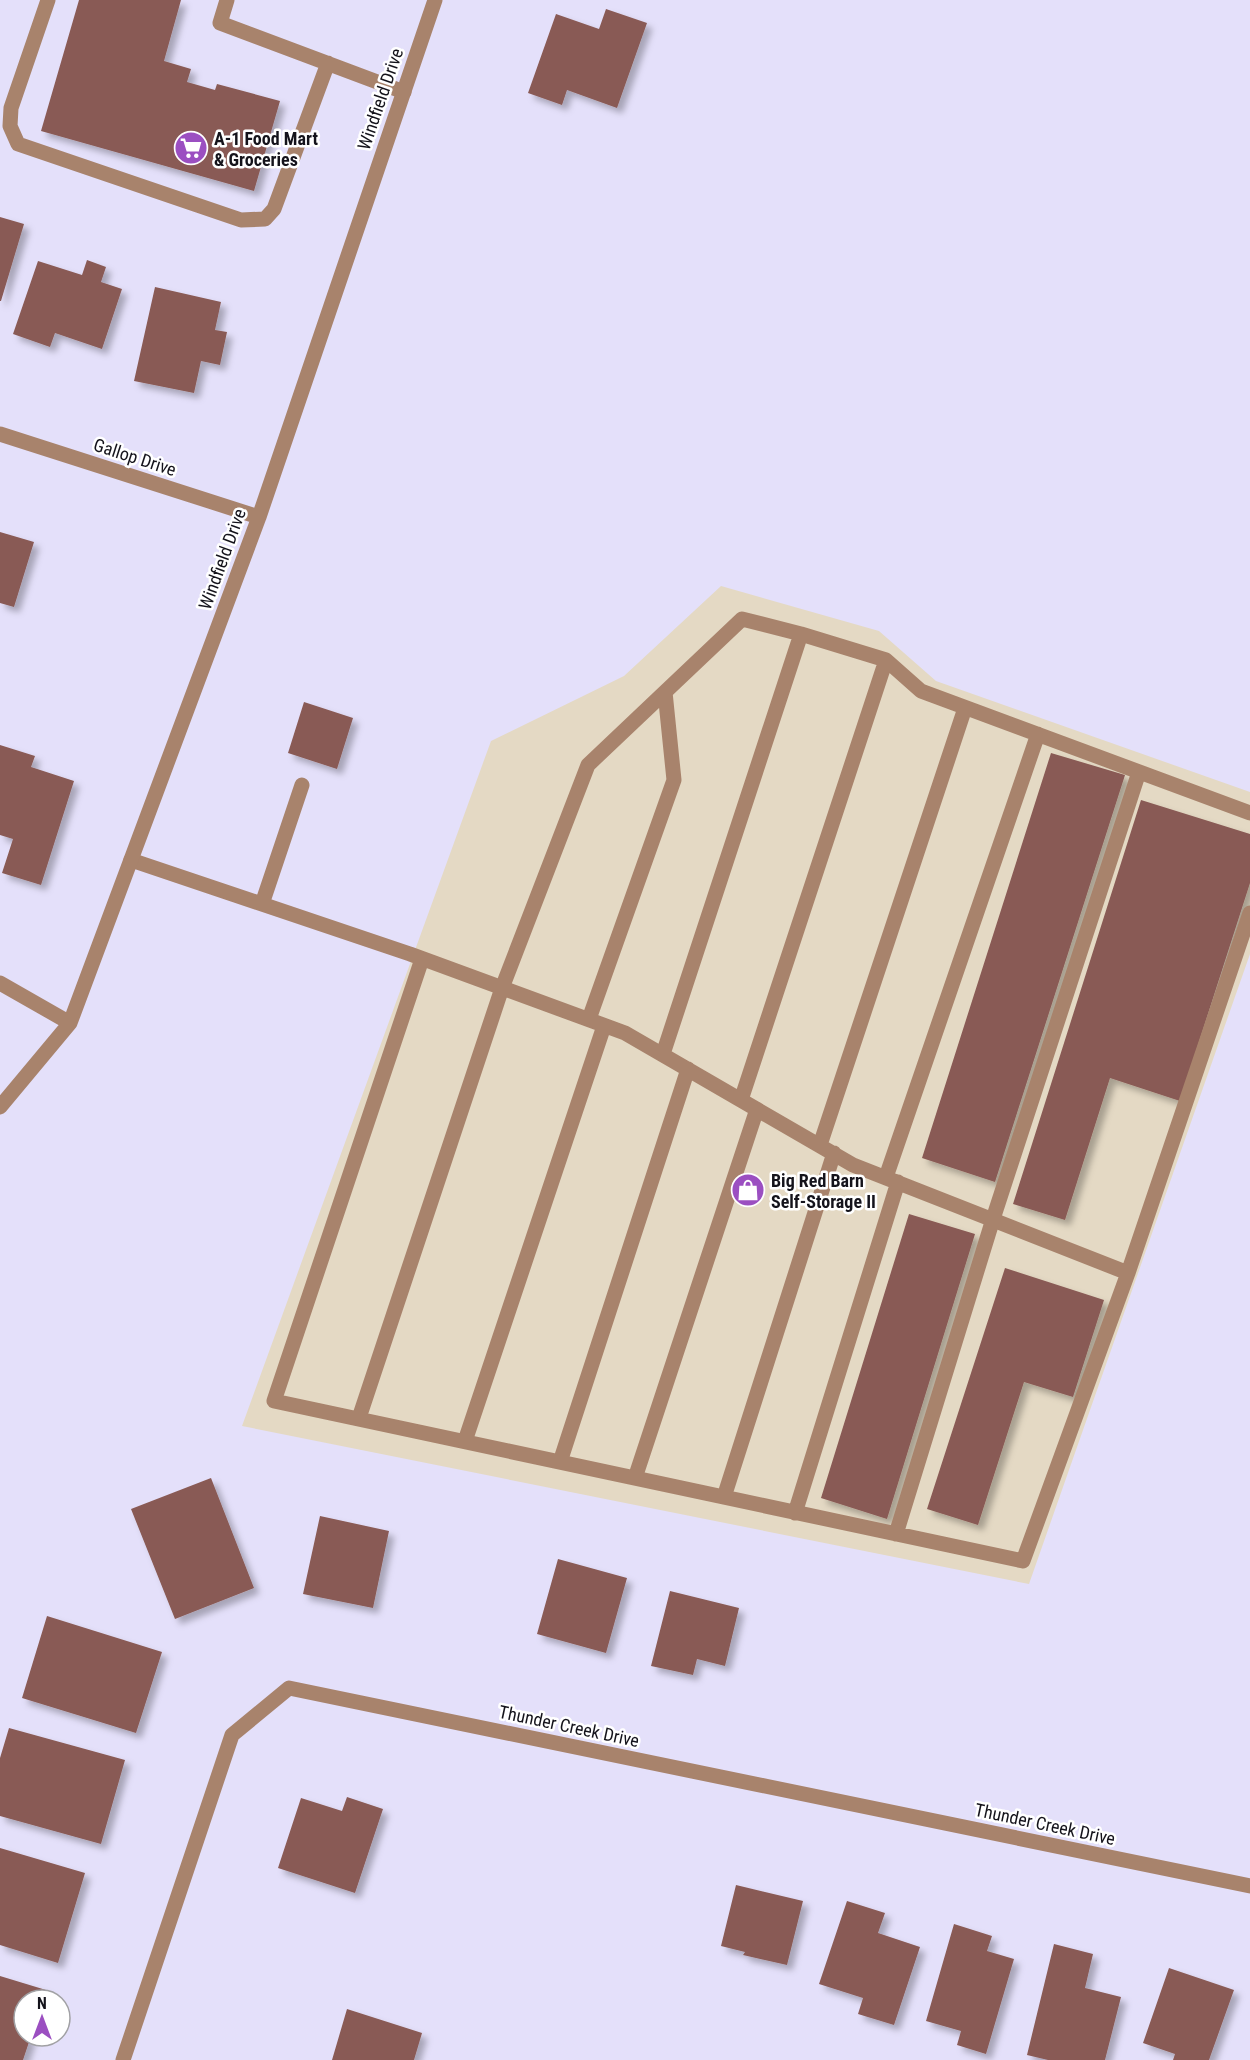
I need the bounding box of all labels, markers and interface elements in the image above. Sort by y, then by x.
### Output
street label: Windfield Drive [353,46,407,152]
place label: A-1 Food Mart & Groceries [214,128,318,170]
supermarket icon: A-1 Food Mart & Groceries [173,130,209,166]
street label: Gallop Drive [91,434,179,480]
street label: Windfield Drive [194,506,250,612]
place label: Big Red Barn Self-Storage II [771,1170,876,1212]
shop icon: Big Red Barn Self-Storage II [730,1172,766,1208]
street label: Thunder Creek Drive [497,1701,641,1751]
street label: Thunder Creek Drive [973,1799,1117,1849]
north arrow [12,1988,72,2048]
text: N [37,1994,47,2013]

